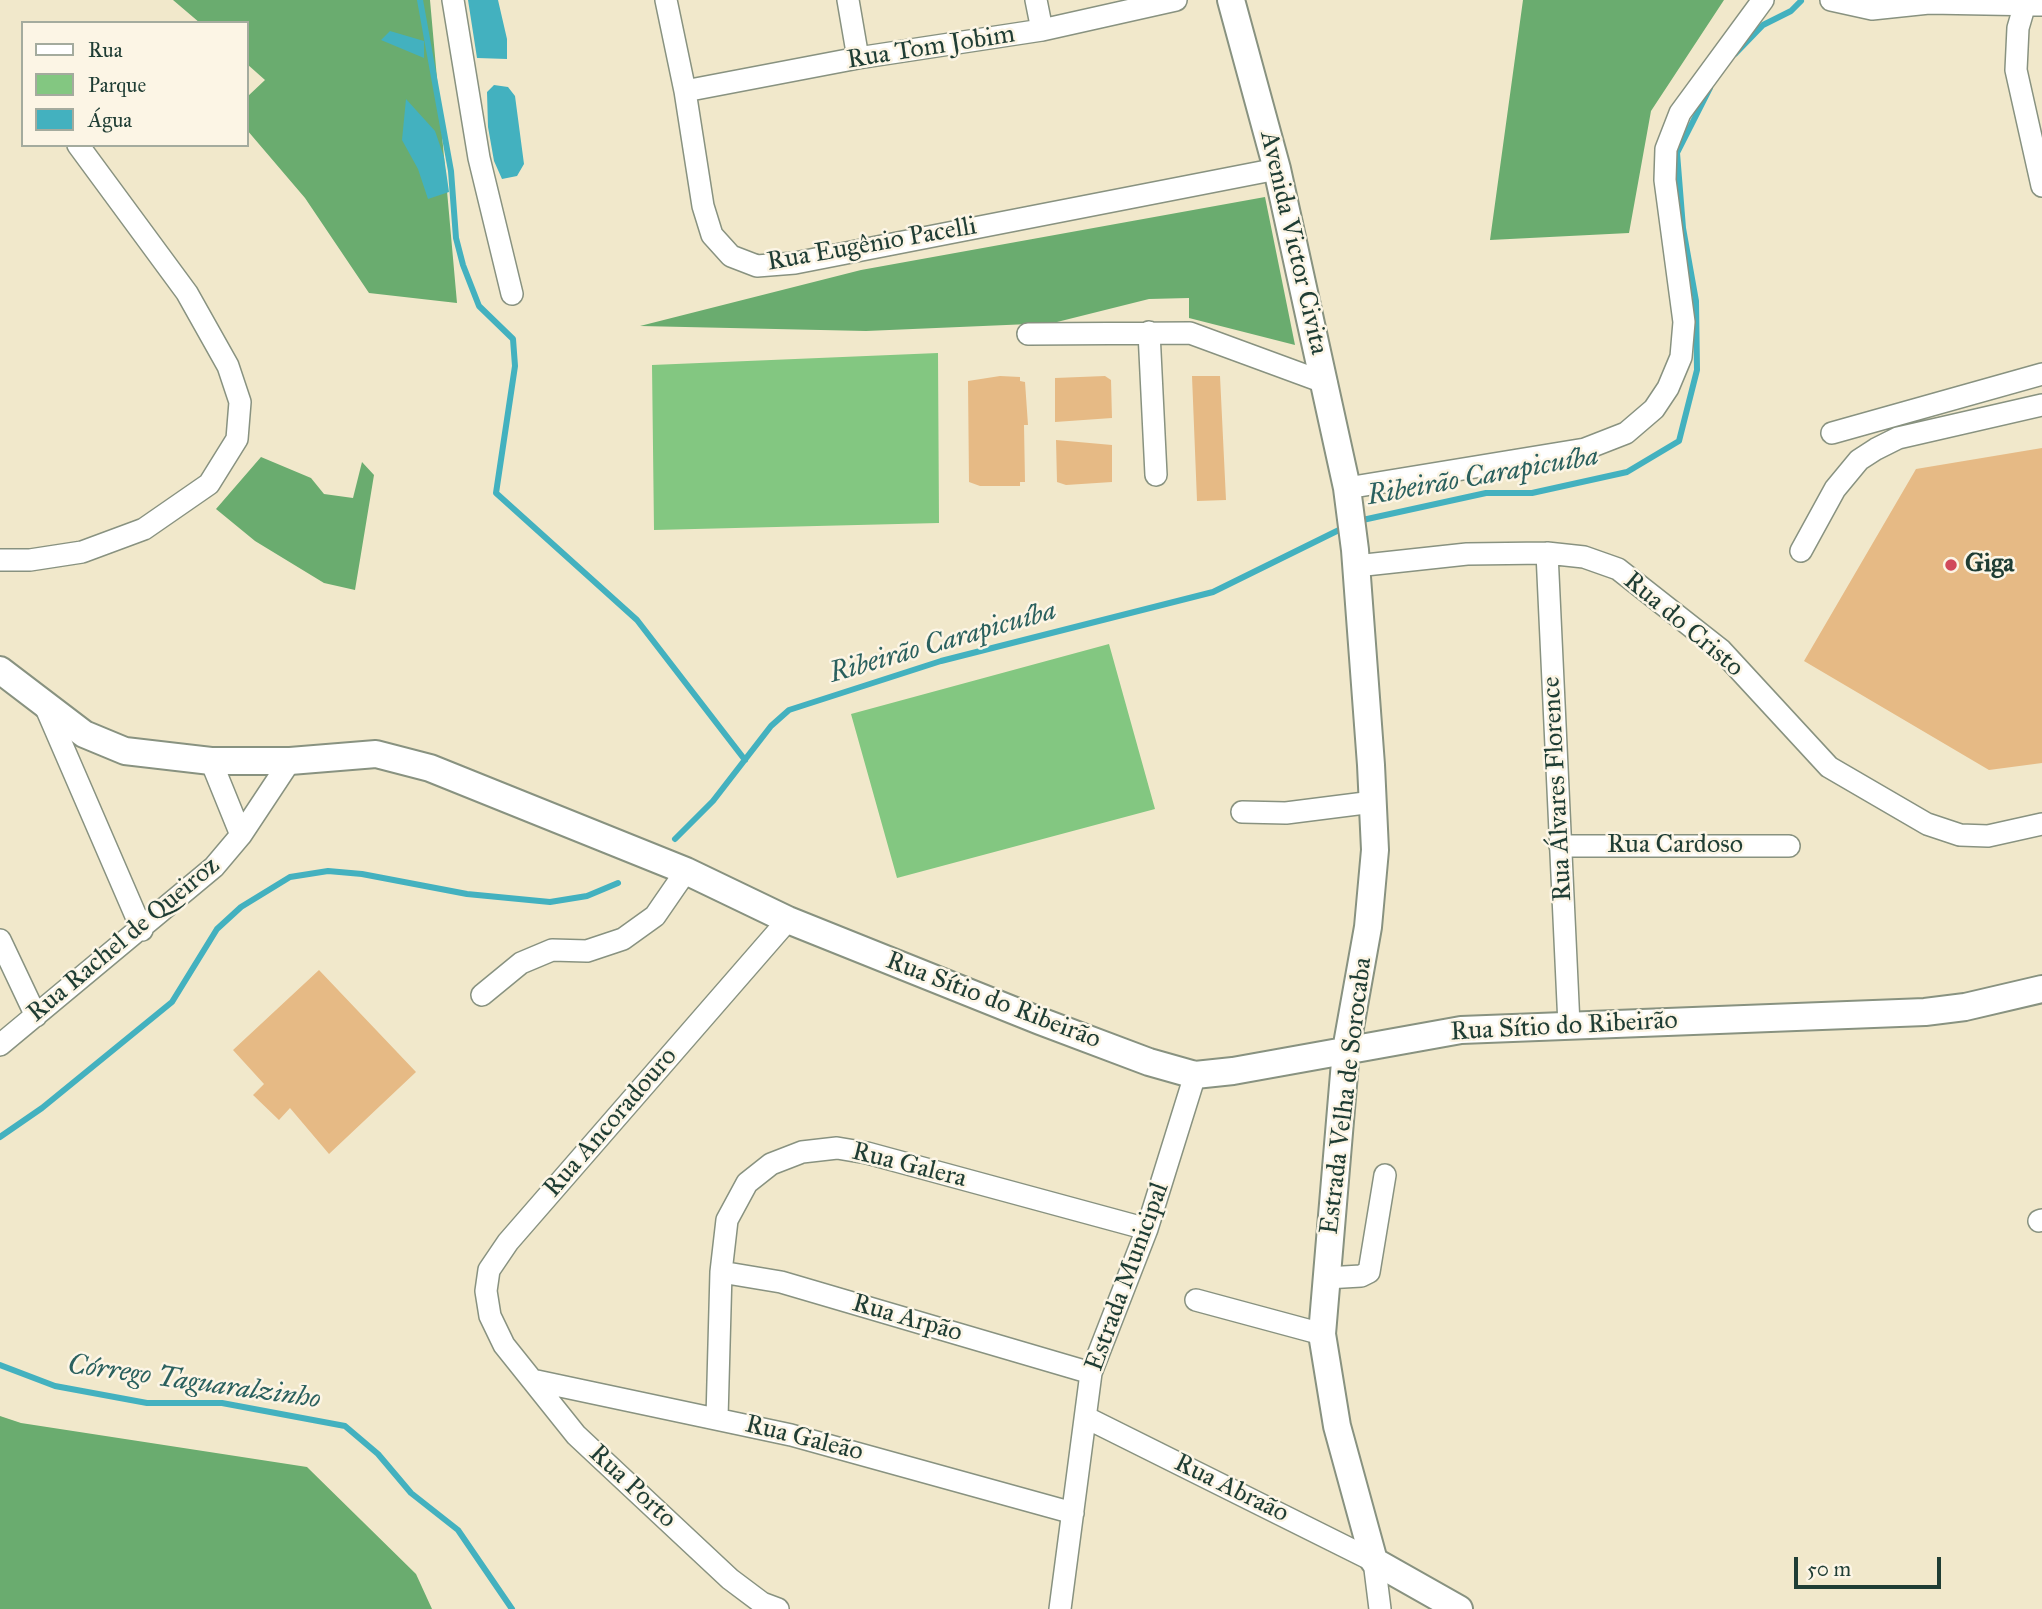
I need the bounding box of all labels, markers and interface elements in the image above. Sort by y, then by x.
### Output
street label: Rua Tom Jobim [845,19,1017,77]
legend [21,21,248,147]
text: Rua [88,37,123,63]
text: Parque [88,72,146,98]
text: Água [88,107,132,133]
street label: Avenida Victor Civita [1252,128,1334,358]
street label: Rua Eugênio Pacelli [765,211,979,279]
water label: Ribeirão Carapicuíba [1365,440,1601,514]
place label: Giga [1965,549,2014,581]
marker: Giga [1943,557,1959,573]
street label: Rua do Cristo [1617,566,1749,684]
water label: Ribeirão Carapicuíba [826,595,1060,691]
street label: Rua Álvares Florence [1537,676,1579,902]
street label: Rua Cardoso [1607,830,1743,862]
street label: Rua Rachel de Queiroz [22,851,226,1029]
street label: Rua Sítio do Ribeirão [881,946,1105,1056]
street label: Estrada Velha de Sorocaba [1315,956,1379,1236]
street label: Rua Sítio do Ribeirão [1450,1005,1678,1049]
street label: Rua Ancoradouro [538,1042,684,1204]
street label: Rua Galera [848,1137,970,1195]
street label: Estrada Municipal [1079,1178,1177,1376]
street label: Rua Arpão [848,1288,966,1350]
water label: Córrego Taguaralzinho [65,1349,323,1417]
street label: Rua Galeão [742,1409,866,1469]
street label: Rua Porto [582,1439,682,1535]
street label: Rua Abraão [1169,1448,1293,1530]
scale bar [1797,1542,1944,1586]
text: 50 m [1807,1556,1851,1582]

